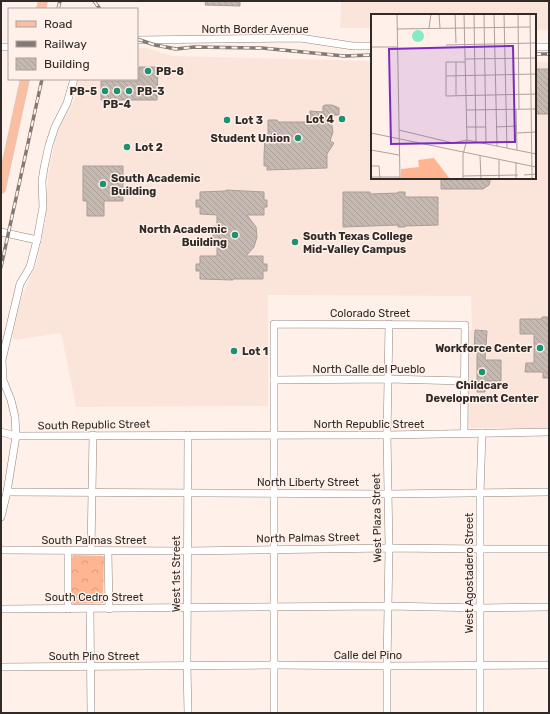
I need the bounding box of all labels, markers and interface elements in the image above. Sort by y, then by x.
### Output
legend [8,8,138,80]
inset map [371,14,536,179]
text: Road [44,17,72,31]
street label: North Border Avenue [201,23,309,36]
text: Railway [44,37,87,51]
text: Building [44,57,90,71]
place label: PB-8 [156,65,184,78]
marker: PB-8 [143,66,153,76]
place label: PB-5 [70,85,97,98]
place label: PB-3 [137,85,165,98]
marker: PB-5 [100,86,110,96]
marker: PB-4 [112,86,122,96]
marker: PB-3 [124,86,134,96]
place label: PB-4 [103,98,131,111]
place label: Lot 4 [306,113,334,126]
place label: Lot 3 [235,114,263,127]
marker: Lot 4 [337,114,347,124]
marker: Lot 3 [222,115,232,125]
place label: Student Union [211,132,290,145]
marker: Student Union [293,133,303,143]
place label: Lot 2 [135,141,163,154]
marker: Lot 2 [122,142,132,152]
place label: South Academic Building [111,172,201,198]
marker: South Academic Building [98,179,108,189]
place label: North Academic Building [139,223,228,249]
marker: North Academic Building [230,230,240,240]
place label: South Texas College Mid-Valley Campus [303,230,413,256]
marker: South Texas College Mid-Valley Campus [290,237,300,247]
street label: Colorado Street [330,307,411,320]
place label: Workforce Center [435,342,532,355]
marker: Workforce Center [535,343,545,353]
place label: Lot 1 [242,345,268,358]
marker: Lot 1 [229,346,239,356]
street label: North Calle del Pueblo [313,363,425,376]
marker: Childcare Development Center [477,367,487,377]
place label: Childcare Development Center [426,379,538,405]
street label: South Republic Street [38,418,151,432]
street label: North Republic Street [314,418,425,431]
street label: West Plaza Street [370,473,384,563]
street label: North Liberty Street [257,476,360,489]
street label: West Agostadero Street [463,512,476,633]
street label: North Palmas Street [256,531,361,545]
street label: South Palmas Street [41,534,147,547]
street label: West 1st Street [170,535,183,612]
street label: South Cedro Street [45,591,144,604]
street label: Calle del Pino [334,649,402,662]
street label: South Pino Street [49,650,140,663]

